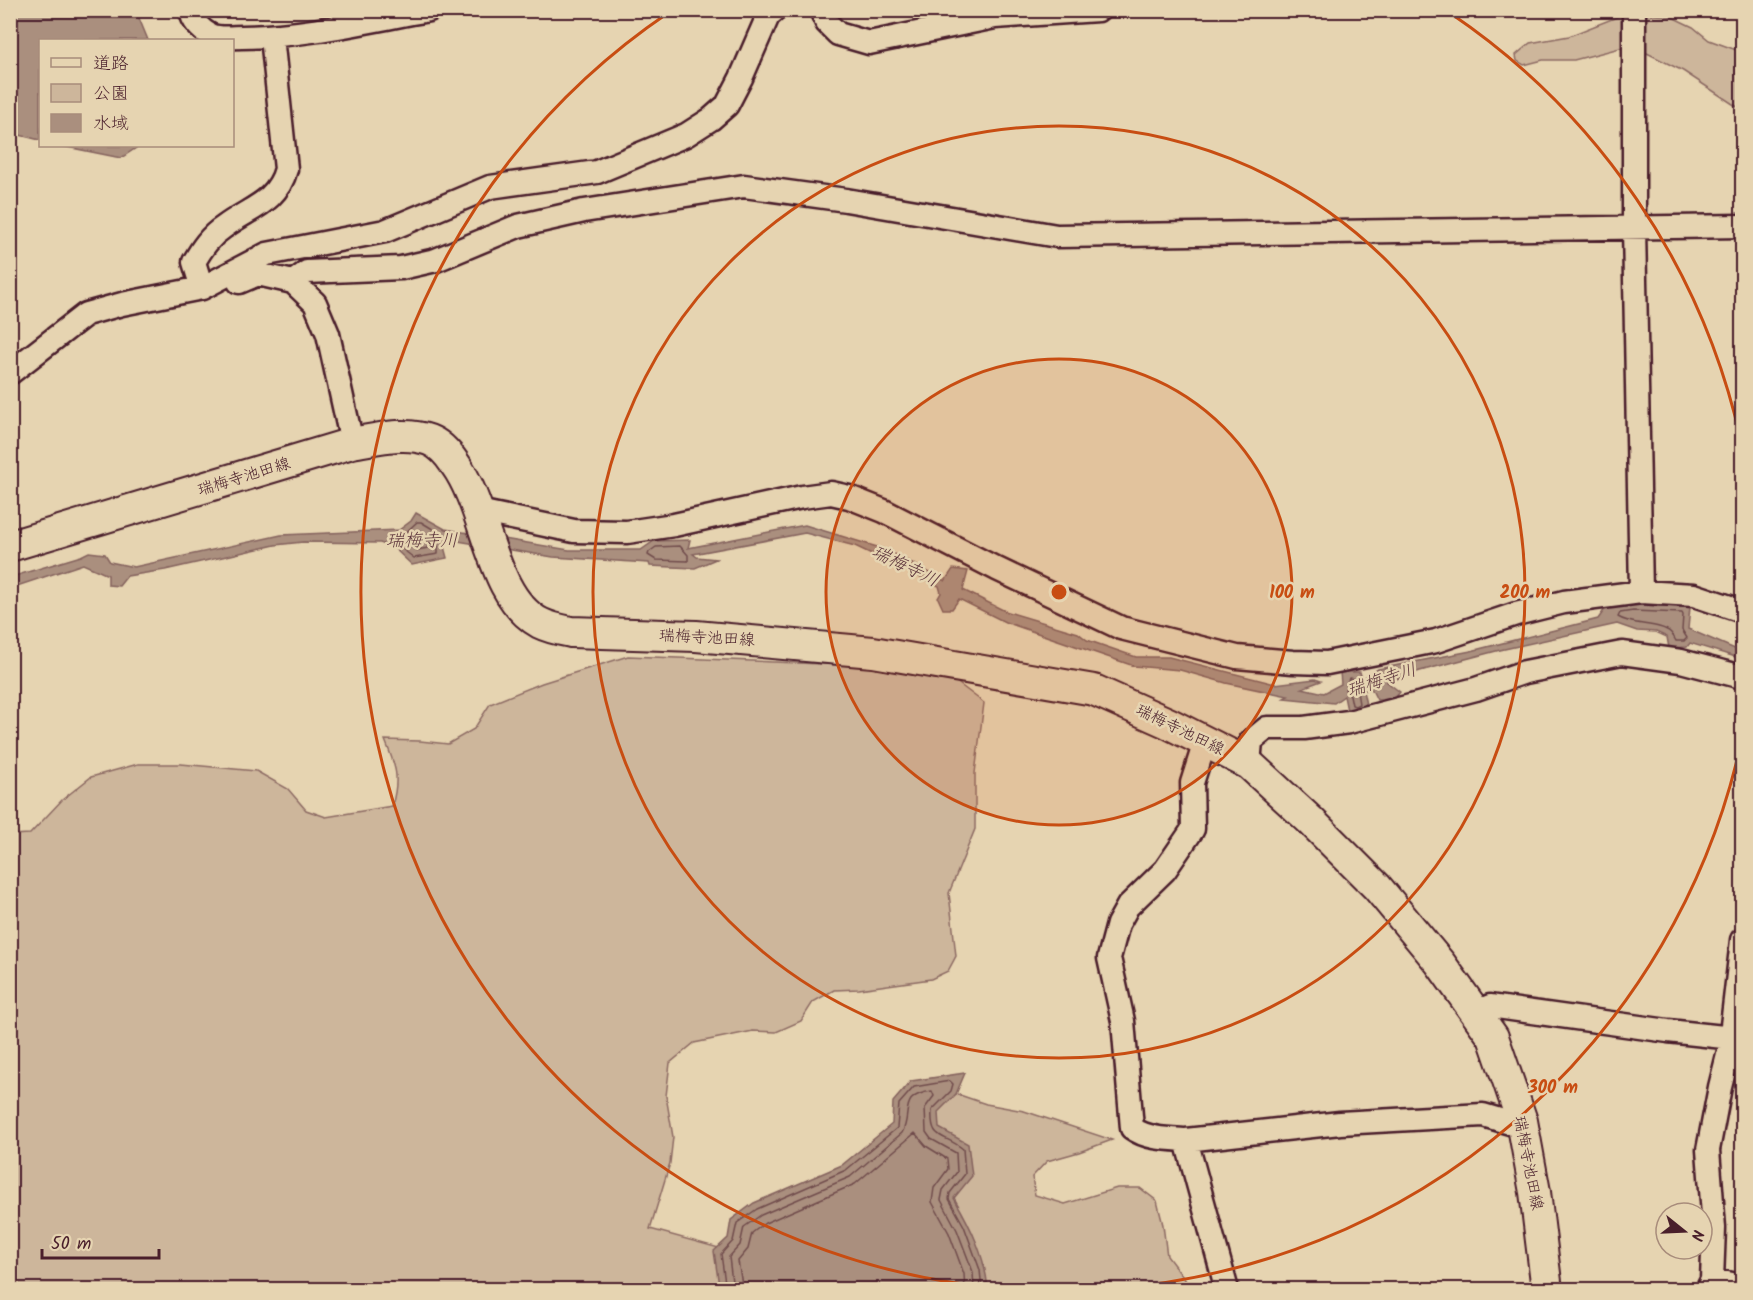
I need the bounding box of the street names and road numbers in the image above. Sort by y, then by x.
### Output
street label: 瑞梅寺池田線 [194,451,294,503]
street label: 瑞梅寺池田線 [658,623,756,653]
street label: 瑞梅寺池田線 [1131,698,1229,762]
street label: 瑞梅寺池田線 [1507,1113,1549,1213]

